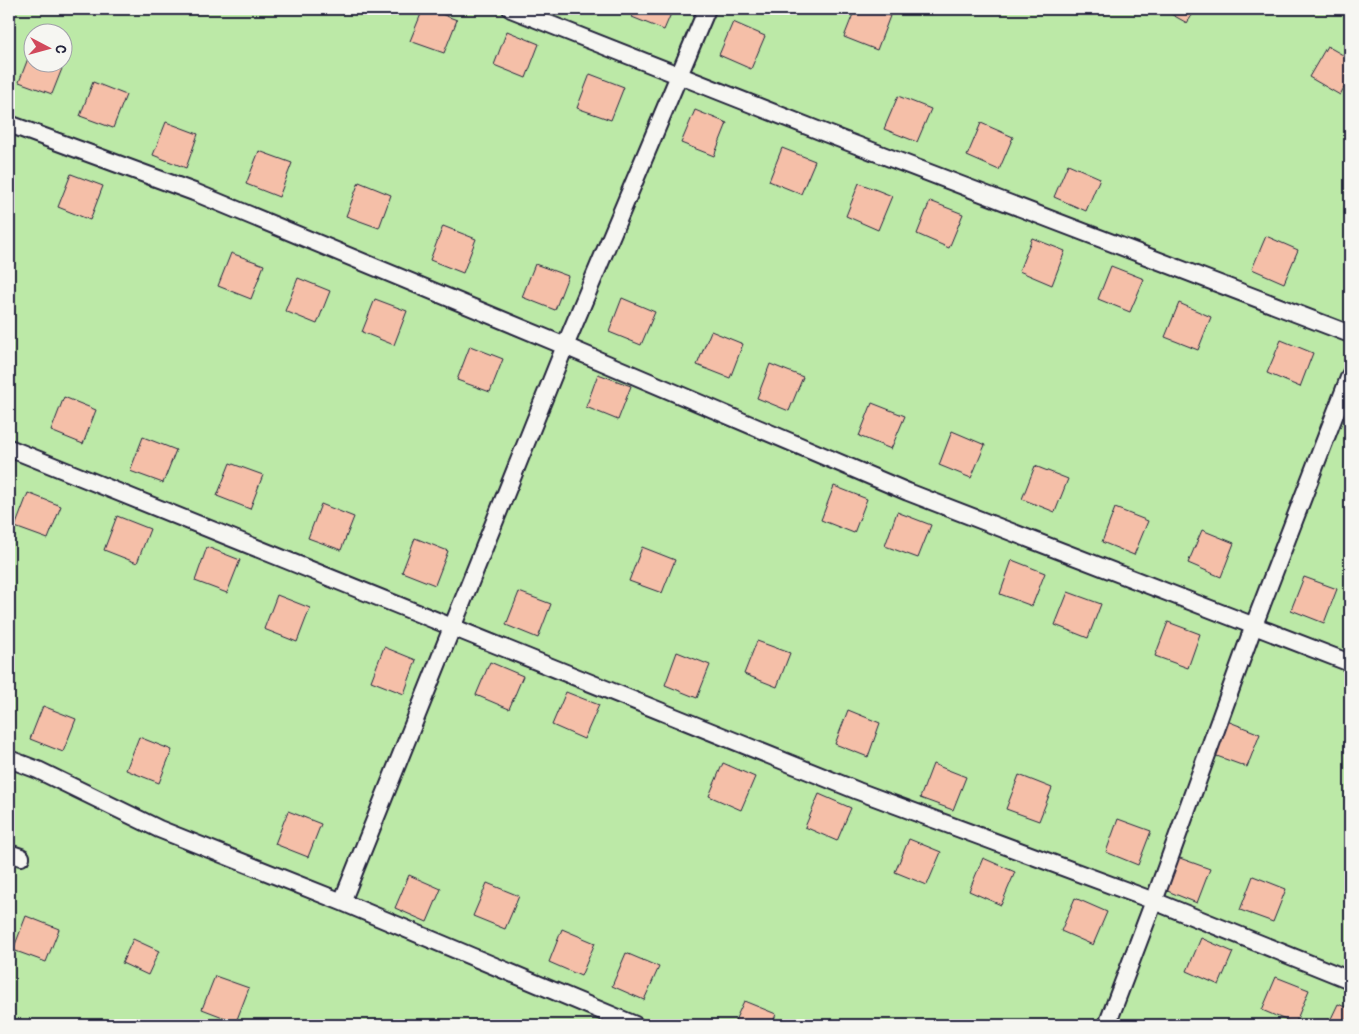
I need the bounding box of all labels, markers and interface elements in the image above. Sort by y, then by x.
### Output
north arrow [22,22,72,72]
text: С [51,44,69,55]

